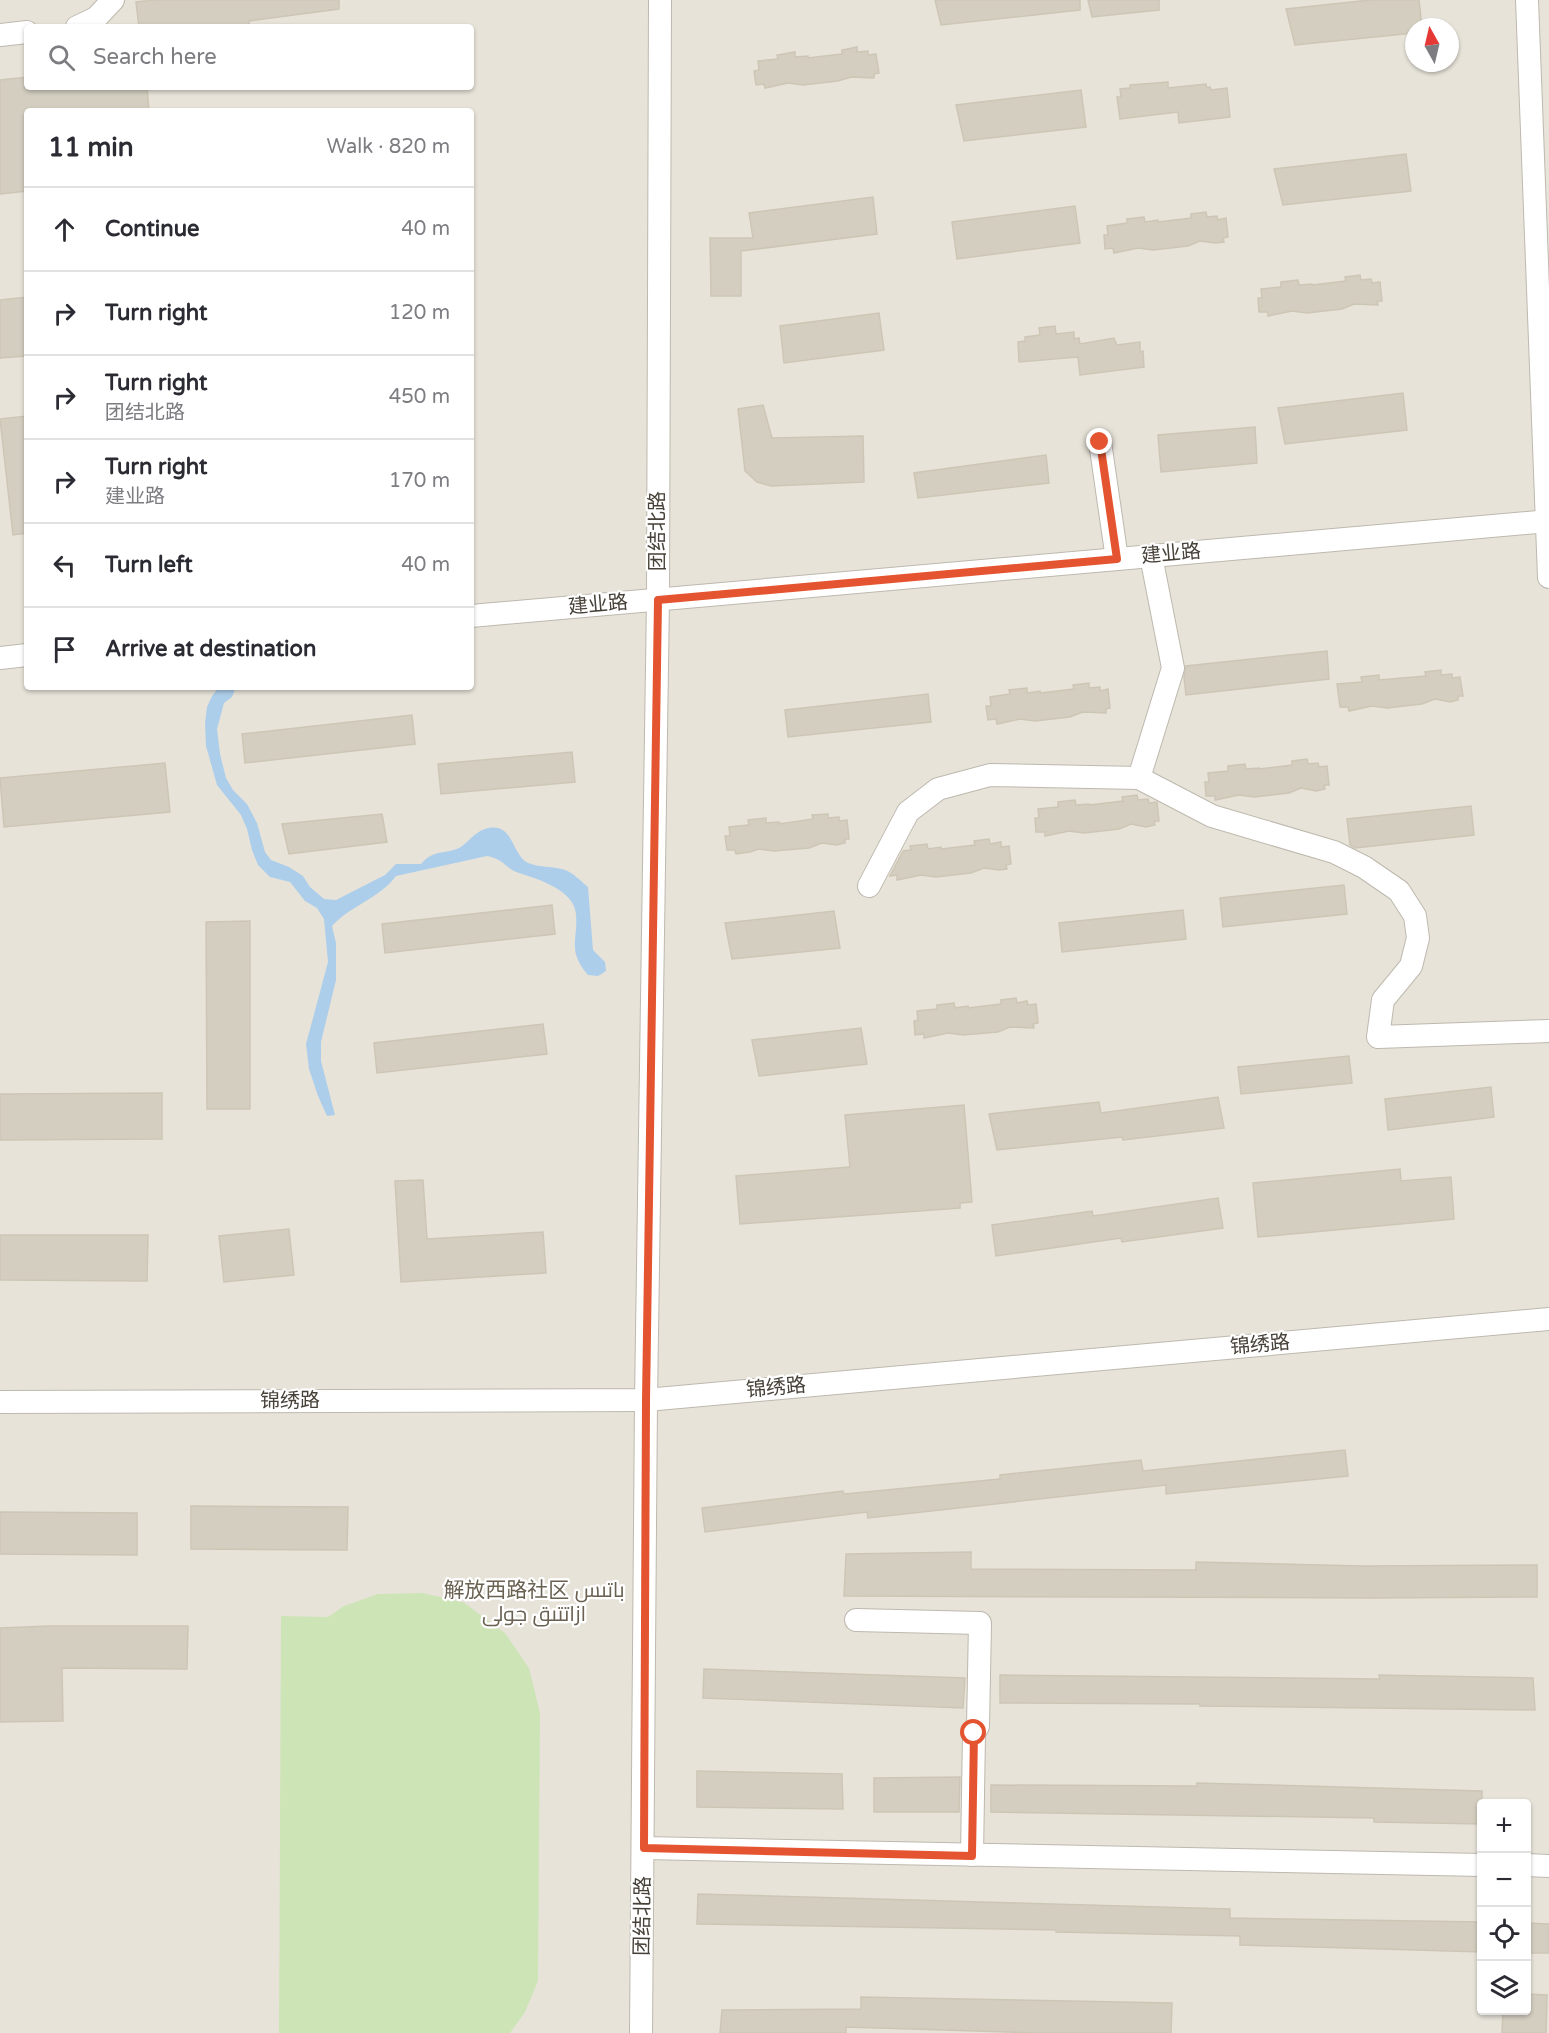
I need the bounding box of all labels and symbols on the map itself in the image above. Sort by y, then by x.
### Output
north arrow [1405,18,1459,72]
route end [1086,428,1112,454]
street label: 团结北路 [646,491,670,571]
street label: 建业路 [1140,539,1202,569]
street label: 建业路 [567,590,629,620]
street label: 锦绣路 [1229,1330,1291,1360]
street label: 锦绣路 [745,1373,807,1403]
street label: 锦绣路 [260,1389,320,1413]
district label: 解放西路社区 باتىس ازاتتىق جولى [443,1578,625,1627]
route start [960,1719,986,1745]
street label: 团结北路 [630,1876,656,1956]

